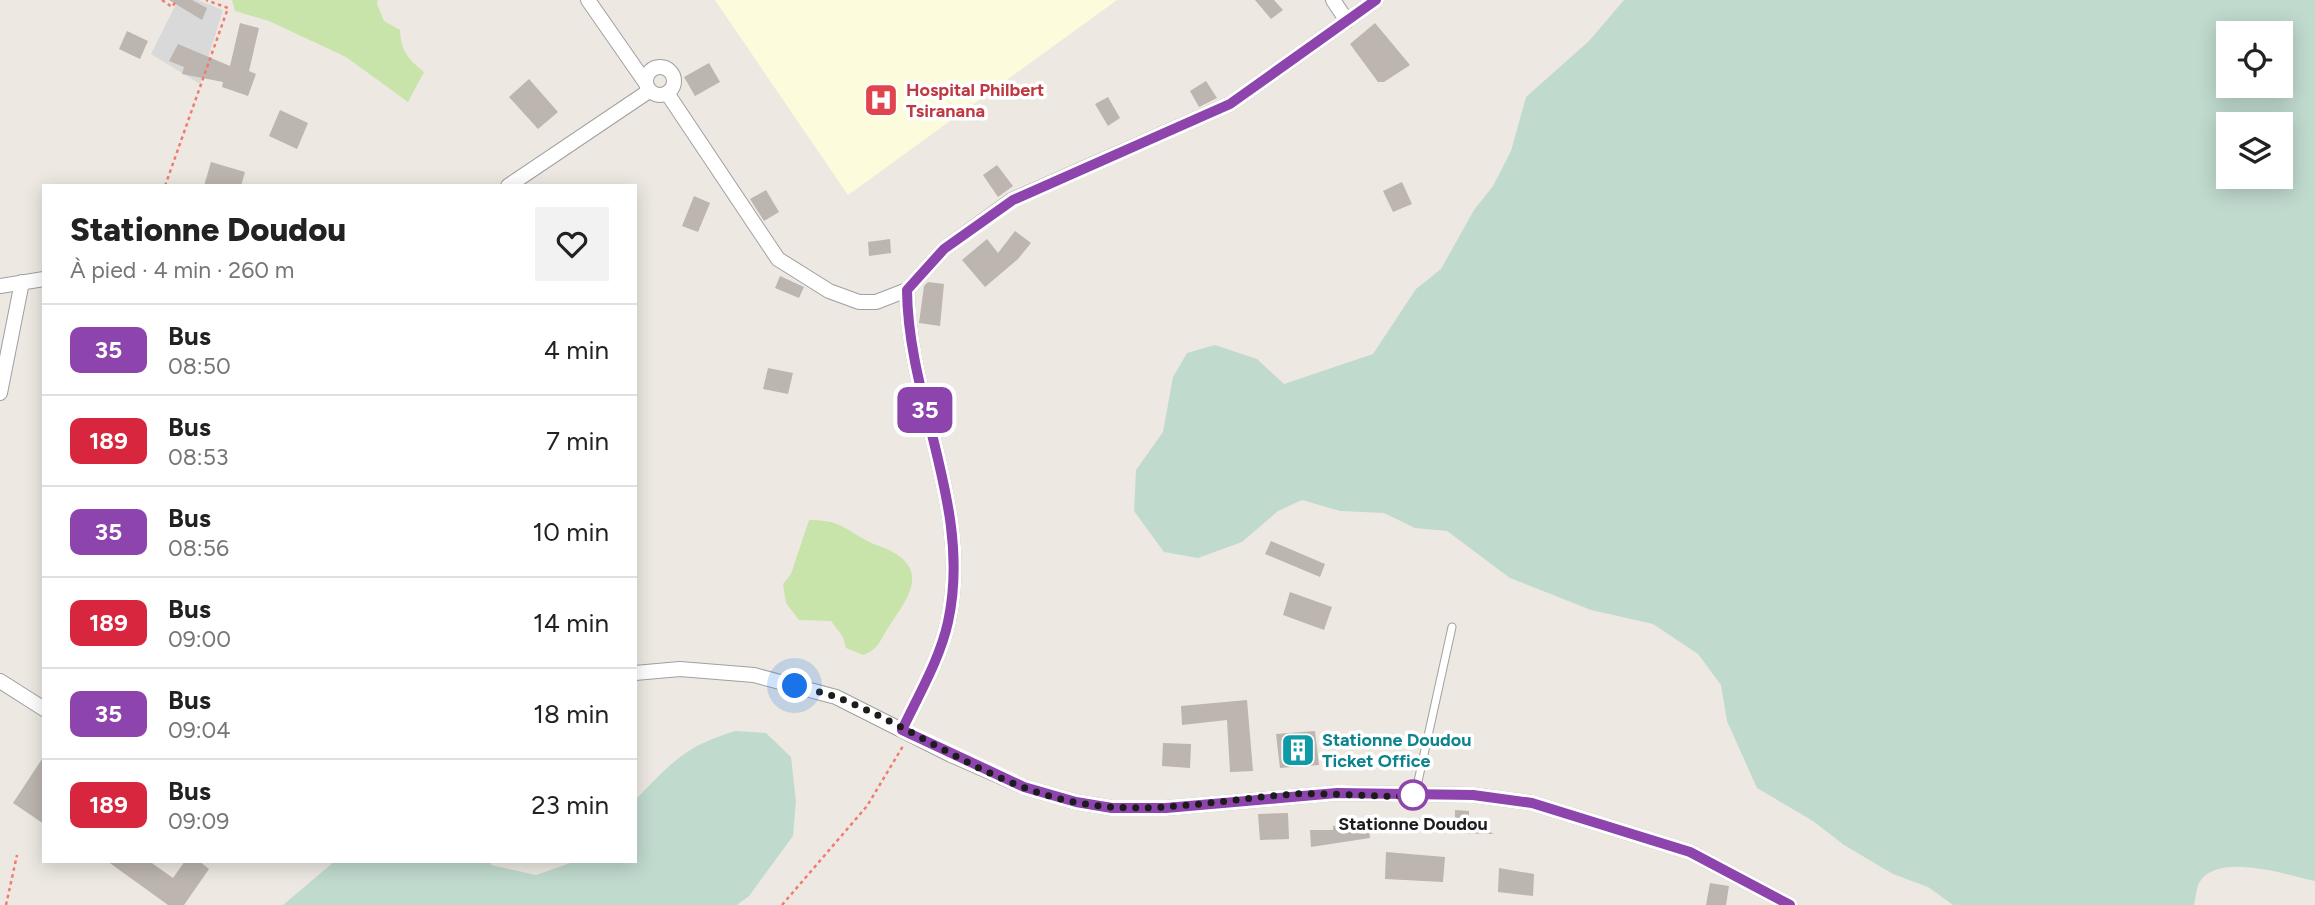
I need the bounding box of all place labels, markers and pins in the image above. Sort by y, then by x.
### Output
place label: Hospital Philbert Tsiranana [906,79,1044,122]
hospital icon: Hospital Philbert Tsiranana [862,81,900,119]
place label: Stationne Doudou Ticket Office [1322,729,1471,772]
building icon: Stationne Doudou Ticket Office [1279,731,1317,769]
marker: Stationne Doudou [1398,780,1428,810]
place label: Stationne Doudou [1338,813,1488,835]

